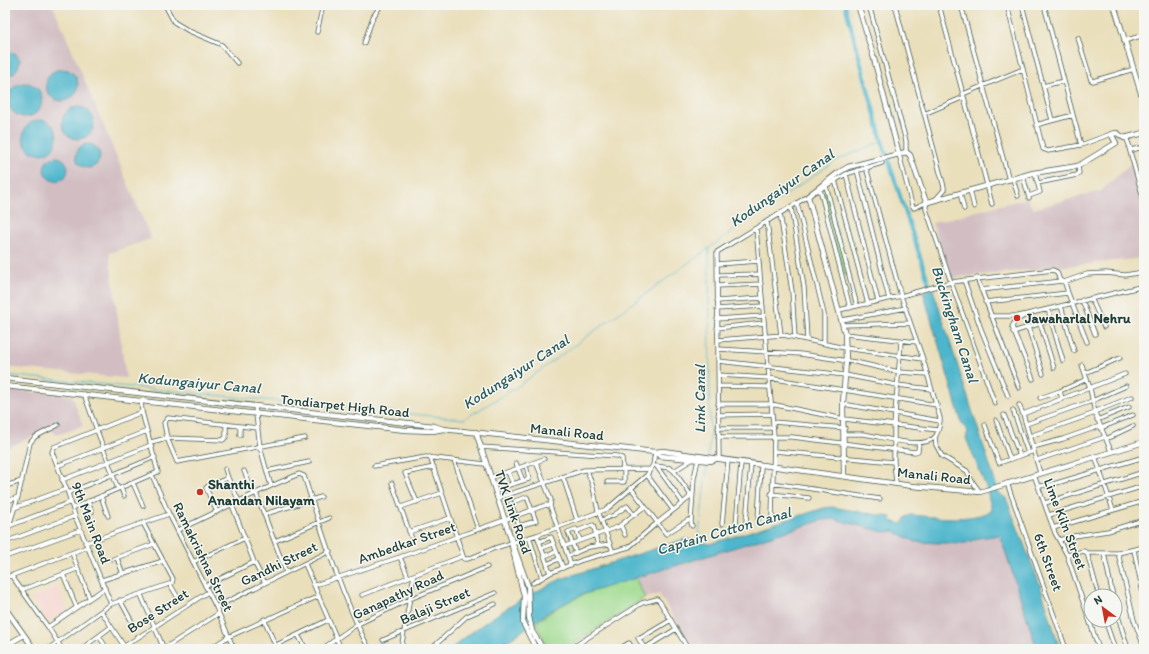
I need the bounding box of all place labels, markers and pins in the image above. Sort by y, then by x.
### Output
place label: Jawaharlal Nehru [1024,310,1131,327]
marker: Jawaharlal Nehru [1012,313,1022,323]
place label: Shanthi Anandan Nilayam [207,476,315,509]
marker: Shanthi Anandan Nilayam [195,487,205,497]

